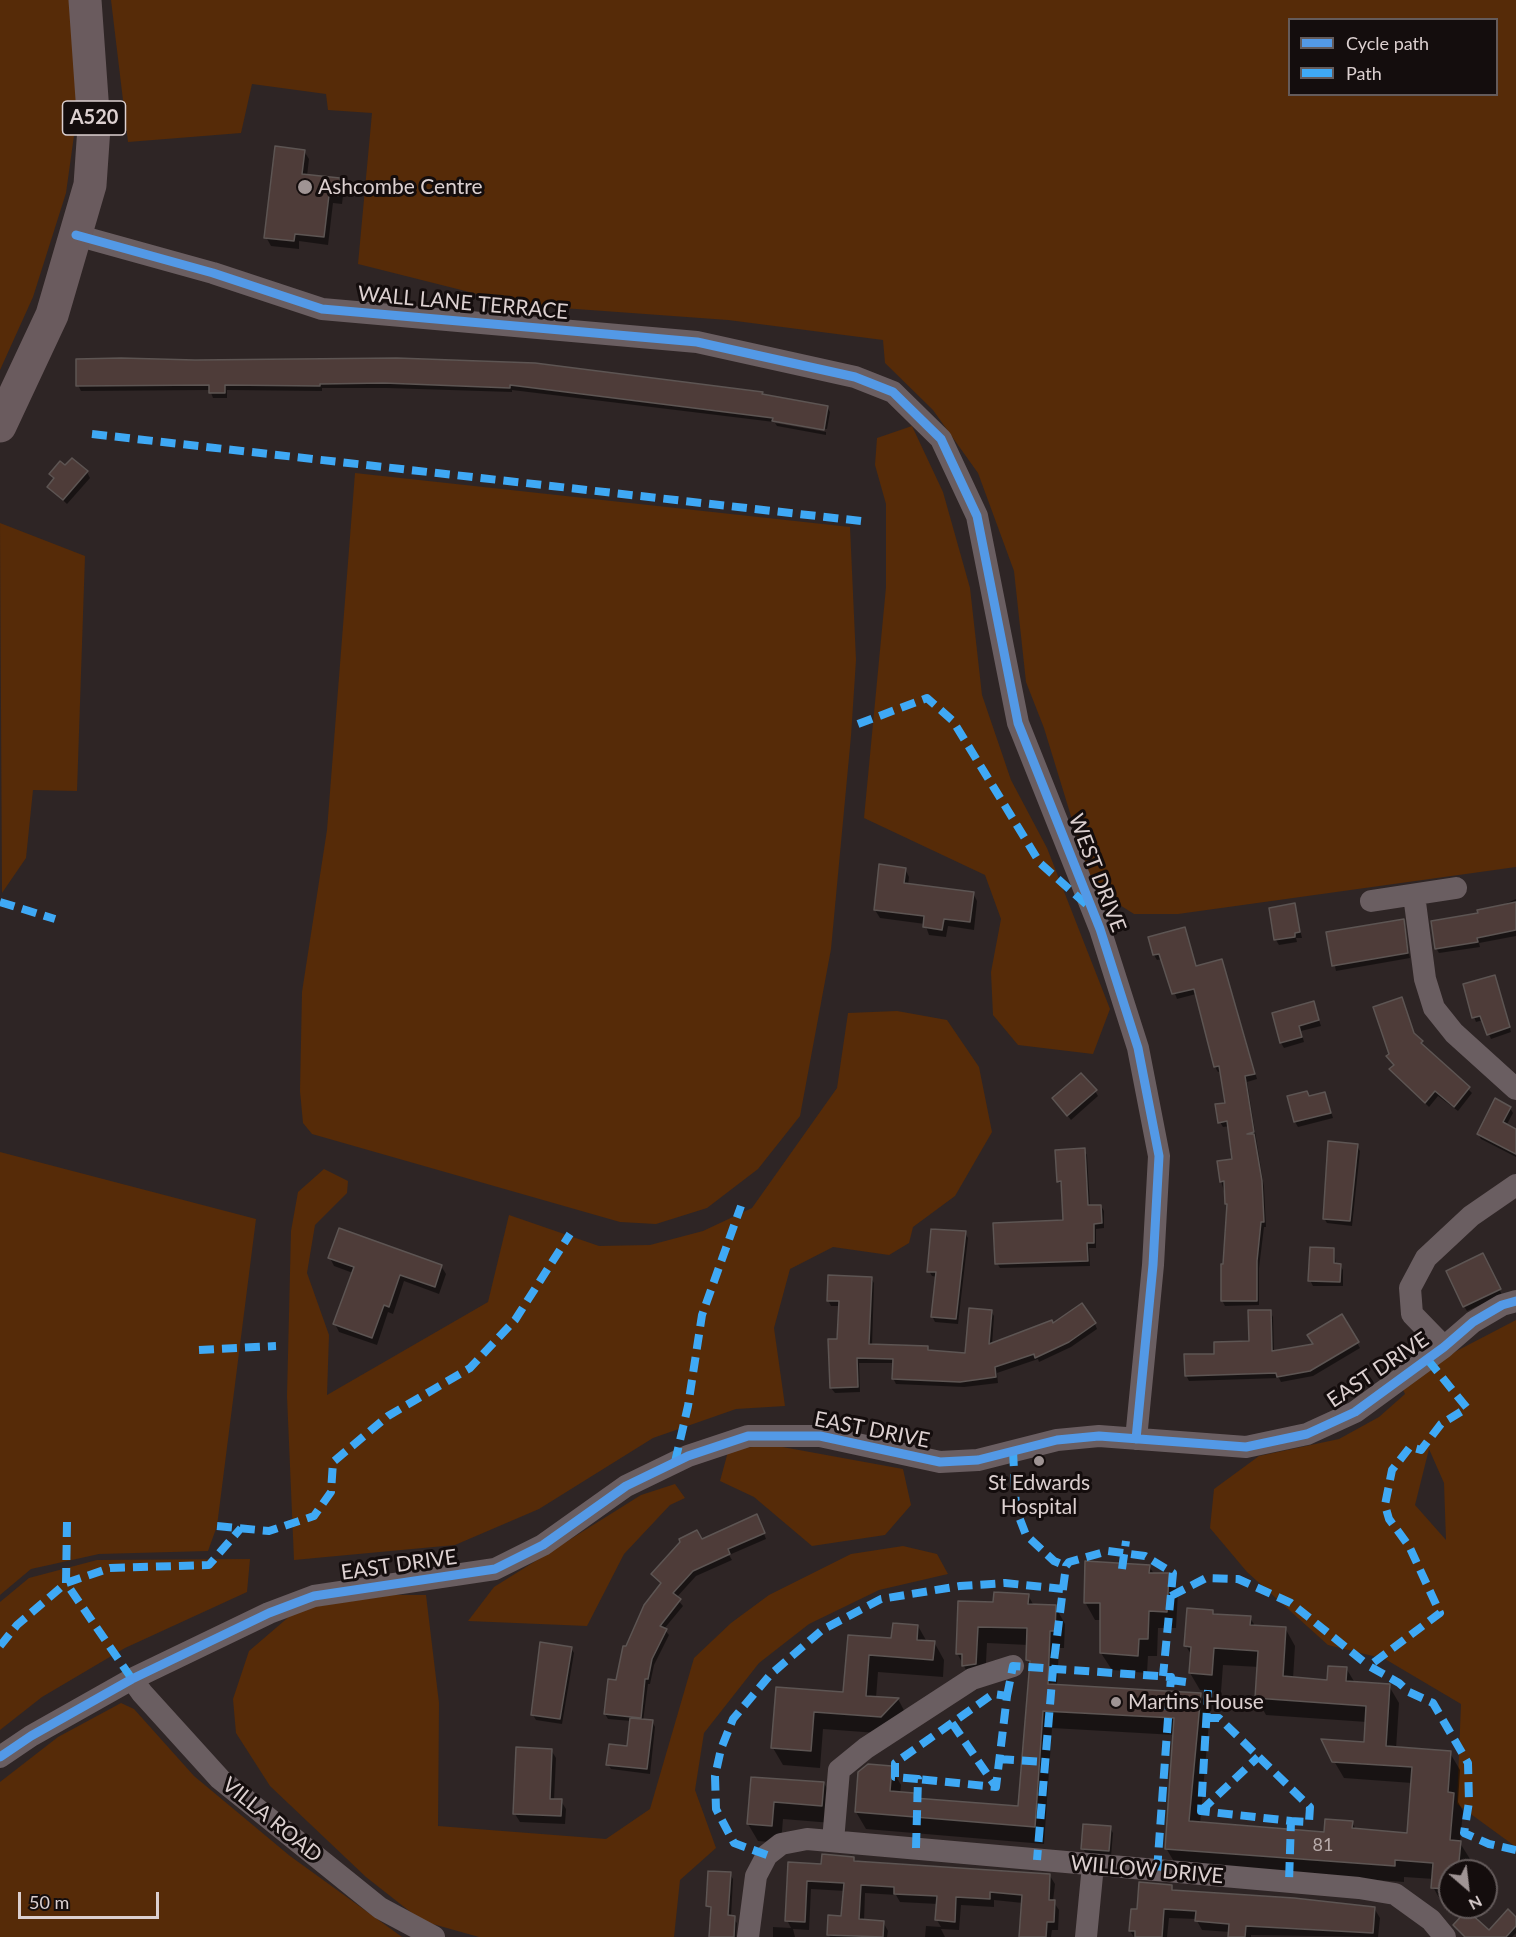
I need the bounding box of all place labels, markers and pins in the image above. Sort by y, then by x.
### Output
place label: Ashcombe Centre [318,174,483,200]
marker: Ashcombe Centre [296,178,314,196]
marker: St Edwards Hospital [1032,1454,1046,1468]
place label: St Edwards Hospital [988,1470,1090,1520]
place label: Martins House [1128,1689,1264,1715]
marker: Martins House [1109,1695,1123,1709]

